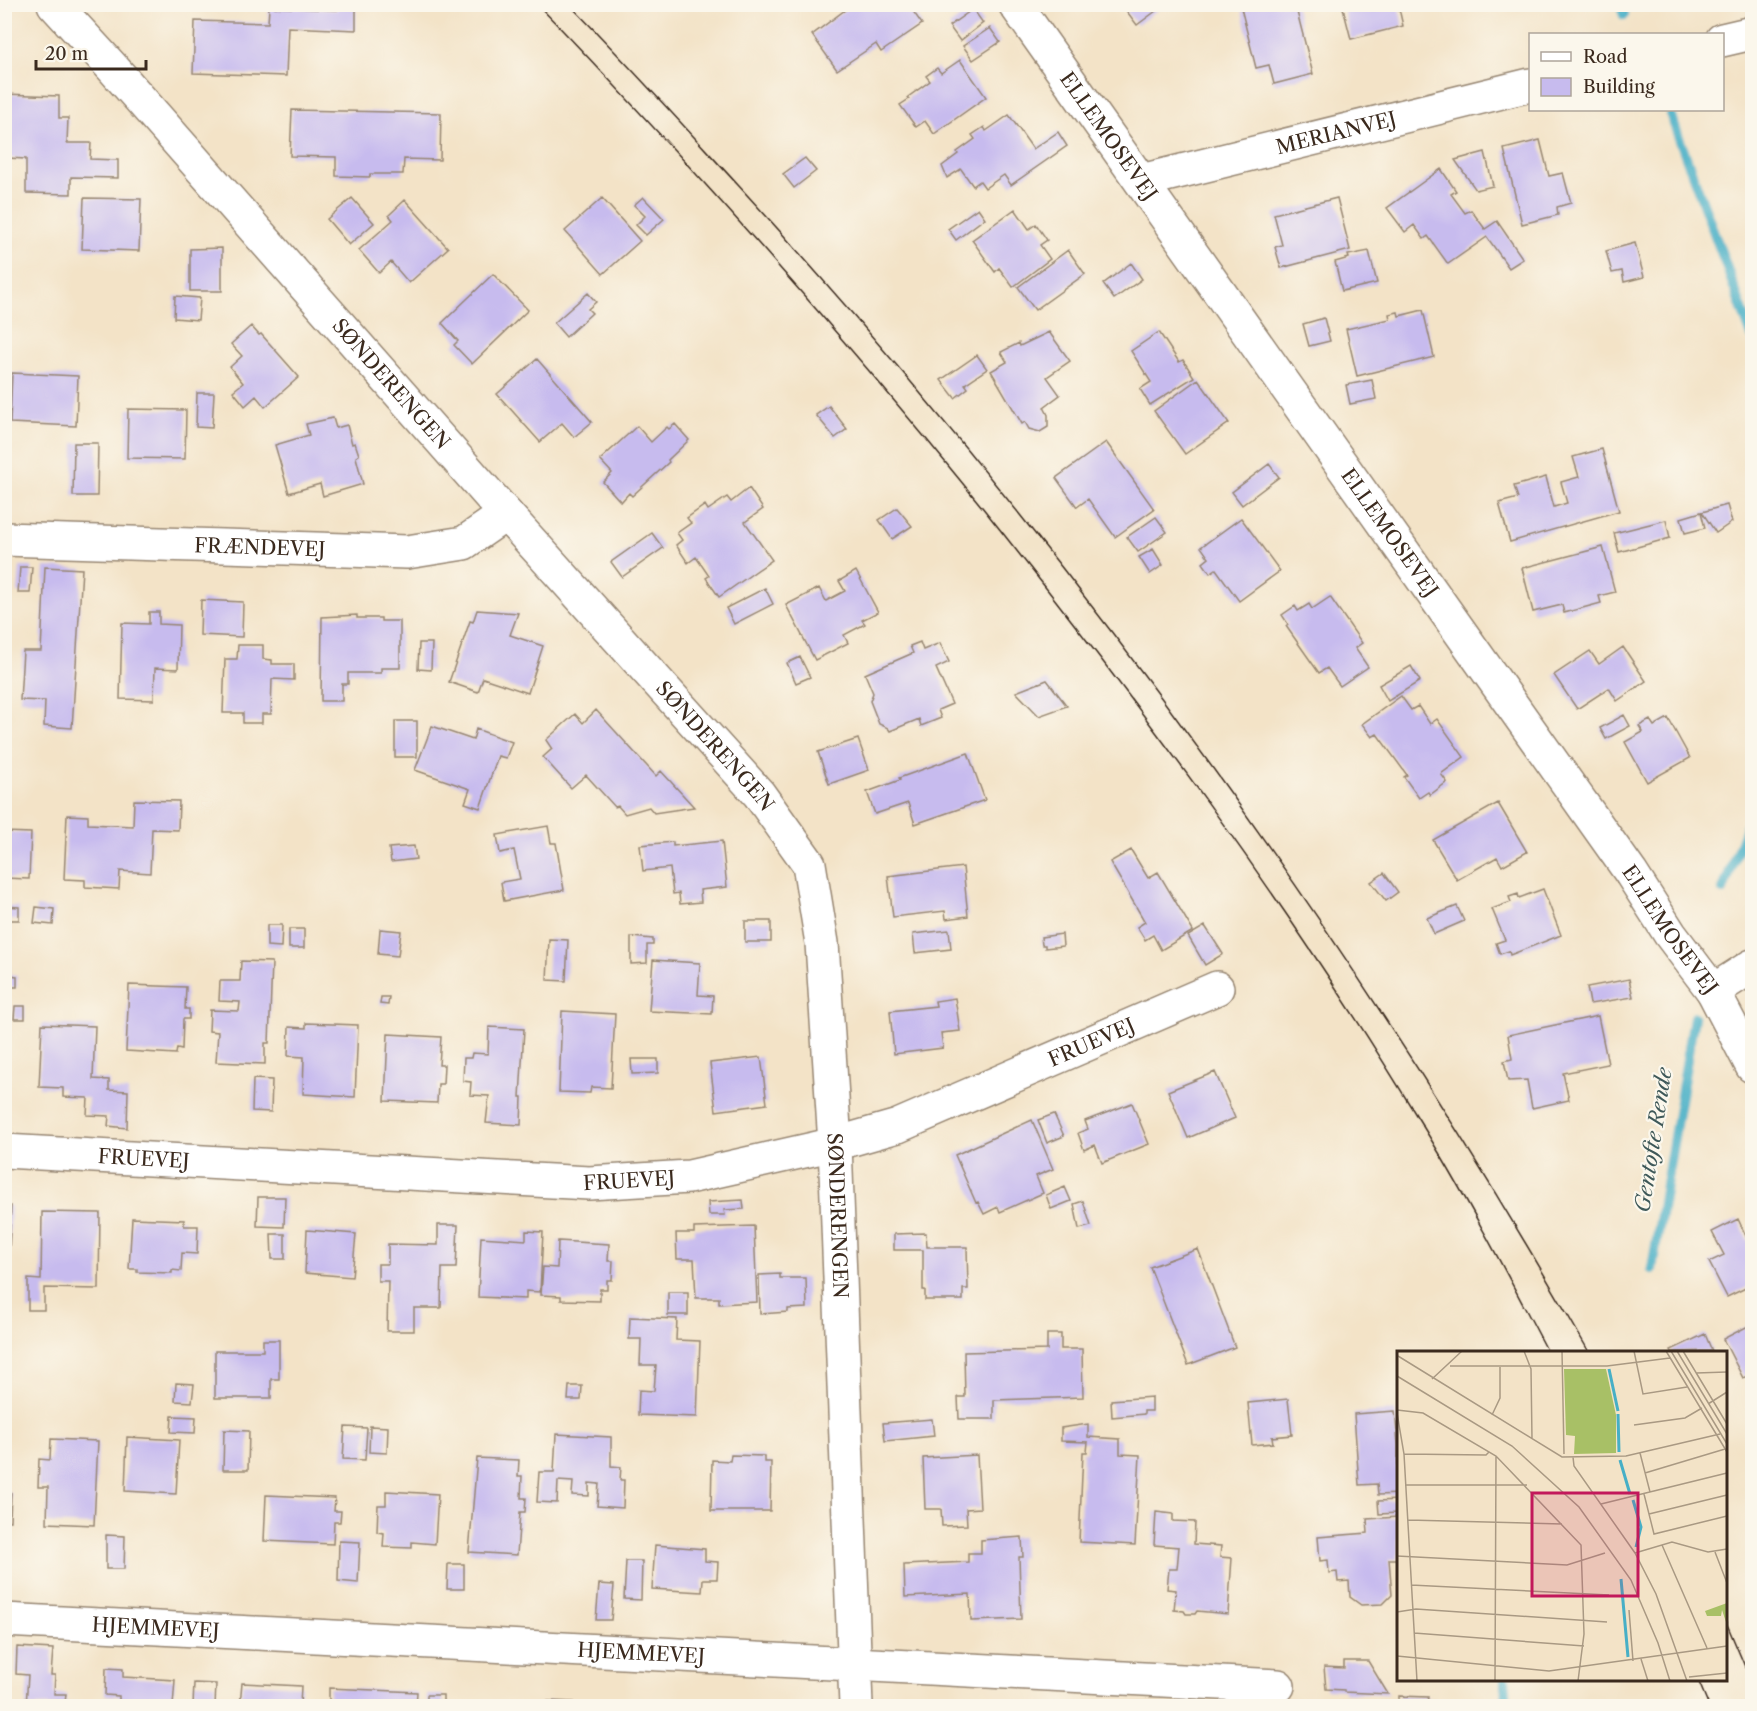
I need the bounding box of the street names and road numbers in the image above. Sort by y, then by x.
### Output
street label: ELLEMOSEVEJ [1055,67,1162,205]
street label: MERIANVEJ [1274,106,1399,159]
street label: SØNDERENGEN [327,314,455,454]
street label: ELLEMOSEVEJ [1336,464,1443,601]
street label: FRÆNDEVEJ [194,533,326,561]
street label: SØNDERENGEN [651,676,779,816]
street label: ELLEMOSEVEJ [1617,860,1723,999]
street label: FRUEVEJ [1044,1013,1138,1072]
street label: SØNDERENGEN [822,1132,853,1299]
street label: FRUEVEJ [97,1144,190,1173]
street label: FRUEVEJ [582,1166,676,1195]
street label: HJEMMEVEJ [91,1613,220,1643]
street label: HJEMMEVEJ [577,1638,706,1668]

